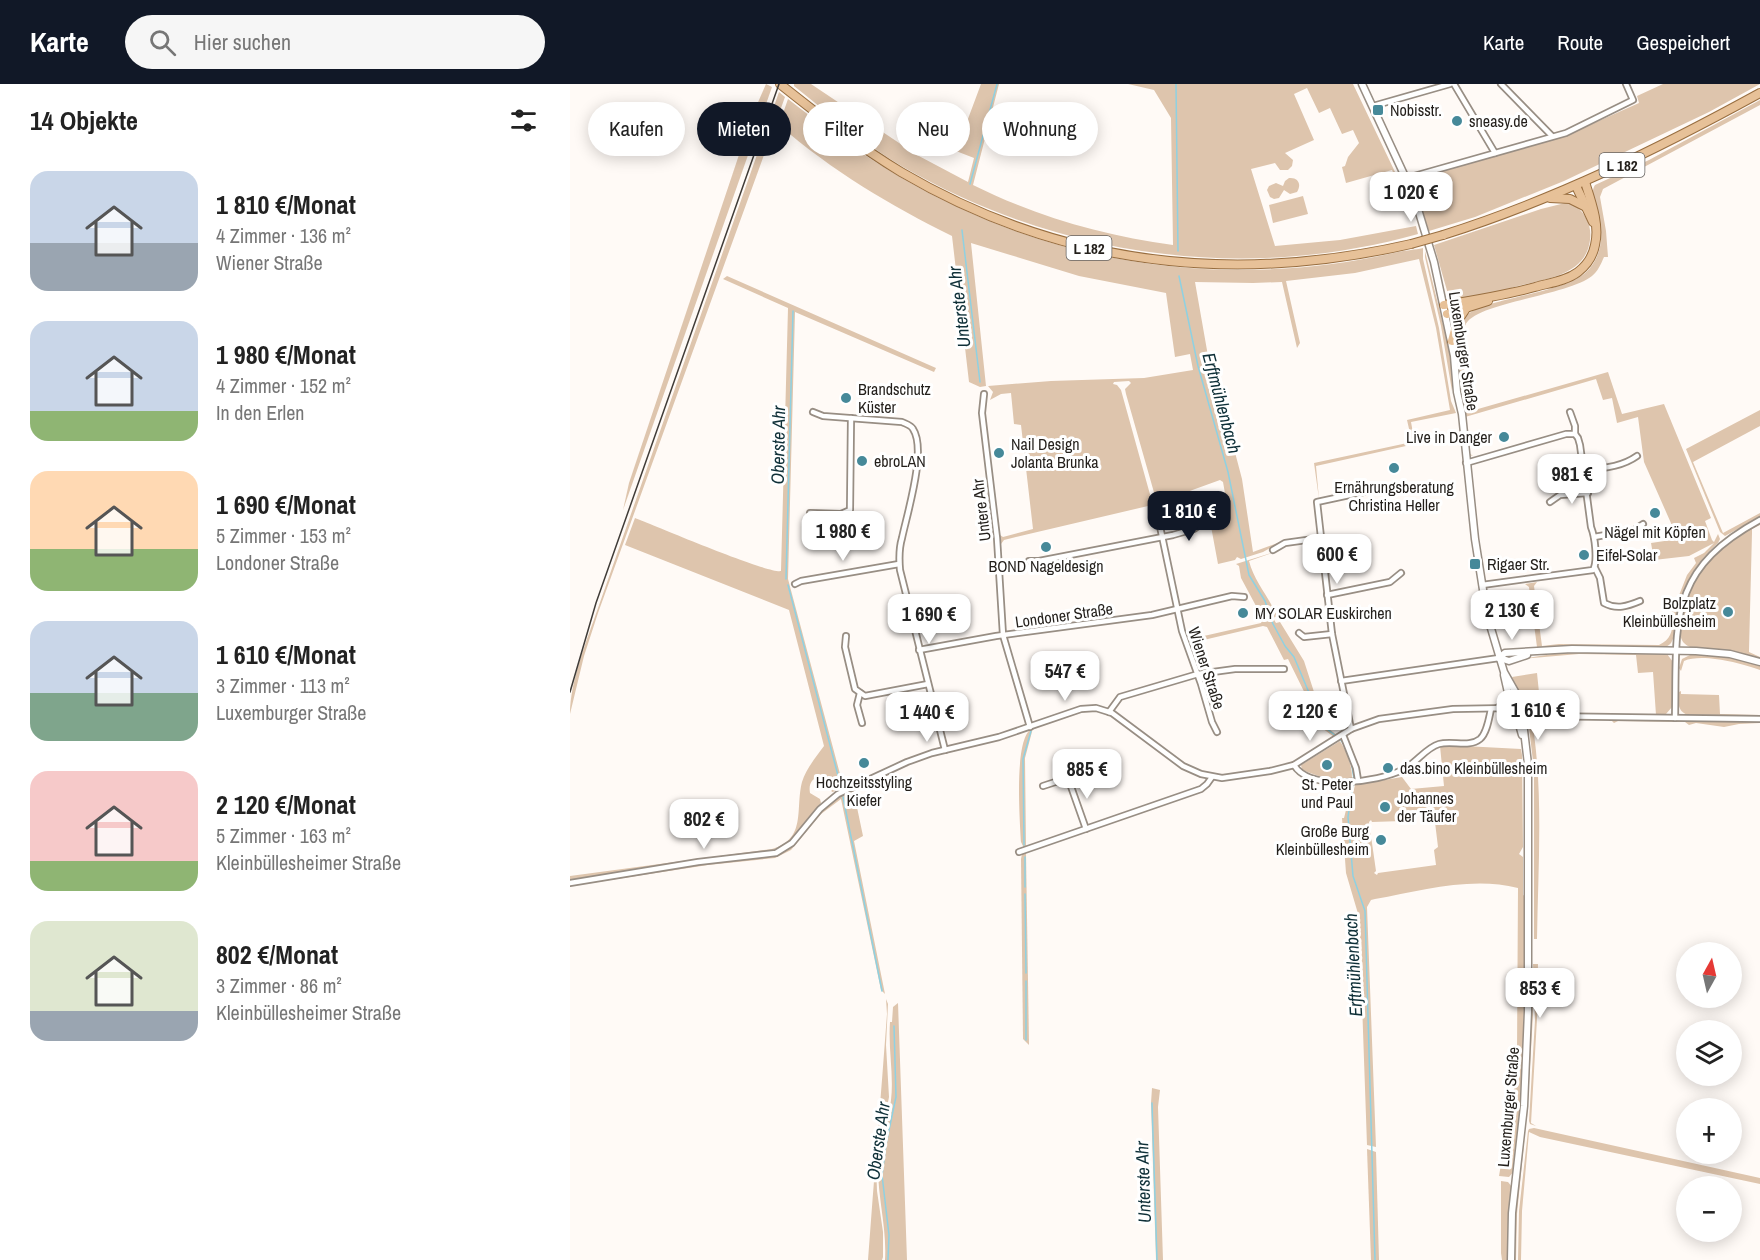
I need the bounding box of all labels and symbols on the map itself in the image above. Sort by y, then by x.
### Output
place label: Nobisstr. [1390,99,1442,121]
marker: Nobisstr. [1371,103,1385,117]
place label: sneasy.de [1469,110,1528,132]
marker: sneasy.de [1450,114,1464,128]
road number: L 182 [1600,153,1644,177]
pin: 1 020 € [1356,172,1466,223]
road number: L 182 [1066,236,1112,260]
water label: Unterste Ahr [941,264,976,349]
street label: Luxemburger Straße [1444,290,1484,412]
water label: Erftmühlenbach [1197,350,1247,456]
place label: Brandschutz Küster [858,378,931,418]
marker: Brandschutz Küster [839,391,853,405]
water label: Oberste Ahr [765,404,791,485]
place label: Live in Danger [1406,426,1493,448]
marker: Live in Danger [1497,430,1511,444]
place label: Nail Design Jolanta Brunka [1011,433,1099,473]
marker: Nail Design Jolanta Brunka [992,446,1006,460]
place label: ebroLAN [874,450,926,472]
marker: ebroLAN [855,454,869,468]
pin: 981 € [1530,454,1614,505]
marker: Ernährungsberatung Christina Heller [1387,461,1401,475]
place label: Ernährungsberatung Christina Heller [1334,476,1455,516]
street label: Untere Ahr [966,477,996,542]
pin: 1 810 € [1134,491,1244,542]
marker: Nägel mit Köpfen [1648,506,1662,520]
pin: 1 980 € [788,511,898,562]
place label: Nägel mit Köpfen [1604,521,1706,543]
pin: 600 € [1295,534,1379,585]
marker: BOND Nageldesign [1039,540,1053,554]
place label: Eifel-Solar [1596,544,1658,566]
marker: Eifel-Solar [1577,548,1591,562]
place label: Rigaer Str. [1487,553,1550,575]
place label: BOND Nageldesign [988,555,1104,577]
marker: Rigaer Str. [1468,557,1482,571]
pin: 2 130 € [1457,590,1567,641]
place label: Bolzplatz Kleinbüllesheim [1623,592,1716,632]
pin: 1 690 € [874,594,984,645]
street label: Londoner Straße [1014,597,1114,633]
place label: MY SOLAR Euskirchen [1255,602,1392,624]
marker: Bolzplatz Kleinbüllesheim [1721,605,1735,619]
marker: MY SOLAR Euskirchen [1236,606,1250,620]
street label: Wiener Straße [1183,624,1231,712]
pin: 547 € [1023,651,1107,702]
pin: 1 610 € [1483,690,1593,741]
pin: 2 120 € [1255,691,1365,742]
pin: 1 440 € [872,692,982,743]
pin: 885 € [1045,749,1129,800]
marker: Hochzeitsstyling Kiefer [857,756,871,770]
place label: das.bino Kleinbüllesheim [1400,757,1547,779]
marker: St. Peter und Paul [1320,758,1334,772]
marker: das.bino Kleinbüllesheim [1381,761,1395,775]
place label: Hochzeitsstyling Kiefer [816,771,913,811]
place label: St. Peter und Paul [1301,773,1353,813]
place label: Johannes der Täufer [1397,787,1457,827]
pin: 802 € [662,799,746,850]
marker: Johannes der Täufer [1378,800,1392,814]
place label: Große Burg Kleinbüllesheim [1276,820,1370,860]
marker: Große Burg Kleinbüllesheim [1374,833,1388,847]
water label: Erftmühlenbach [1338,913,1368,1017]
north arrow [1676,942,1742,1008]
pin: 853 € [1498,968,1582,1019]
street label: Luxemburger Straße [1492,1046,1524,1168]
water label: Oberste Ahr [860,1099,896,1182]
water label: Unterste Ahr [1129,1140,1157,1223]

